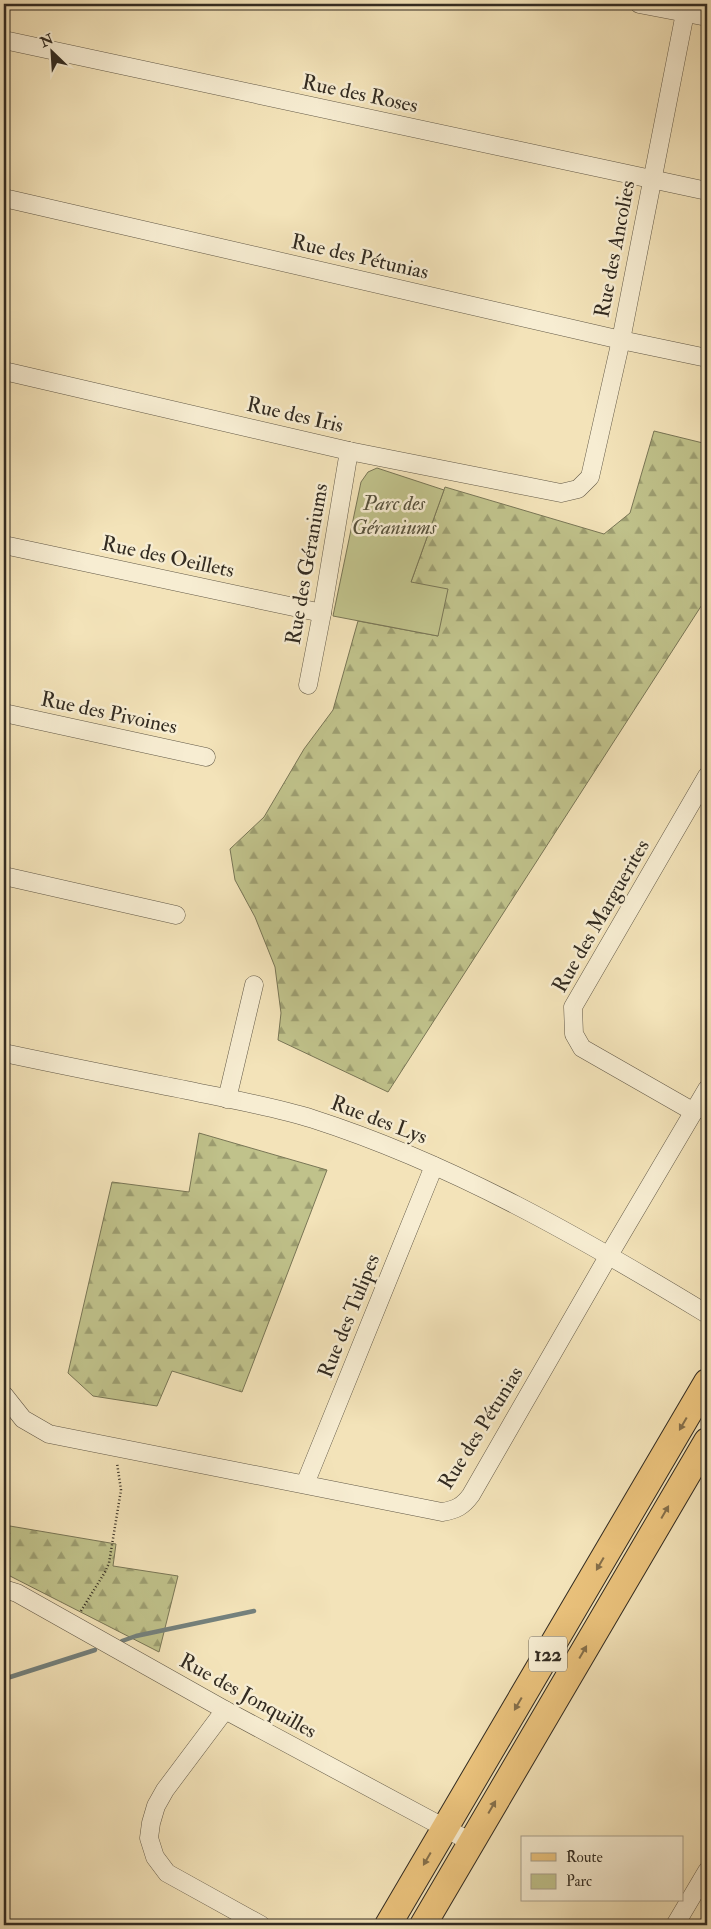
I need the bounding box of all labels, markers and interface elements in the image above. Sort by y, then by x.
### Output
north arrow [28,28,78,78]
text: N [37,30,56,51]
street label: Rue des Roses [300,69,420,119]
street label: Rue des Ancolies [588,178,642,320]
street label: Rue des Pétunias [289,228,431,286]
street label: Rue des Iris [244,391,346,439]
street label: Rue des Géraniums [280,481,334,647]
park label: Parc des Géraniums [352,490,437,541]
street label: Rue des Oeillets [99,530,237,584]
street label: Rue des Pivoines [38,685,180,741]
street label: Rue des Marguerites [546,835,656,997]
street label: Rue des Lys [327,1089,431,1151]
street label: Rue des Tulipes [312,1250,386,1382]
street label: Rue des Pétunias [432,1361,530,1495]
one-way arrow [678,1417,687,1430]
one-way arrow [661,1506,670,1519]
one-way arrow [596,1557,605,1571]
road number: 122 [529,1636,567,1672]
one-way arrow [579,1645,587,1660]
street label: Rue des Jonquilles [175,1647,321,1745]
one-way arrow [514,1698,523,1711]
one-way arrow [487,1801,496,1814]
legend [521,1836,684,1902]
text: Route [566,1848,603,1867]
one-way arrow [423,1852,431,1867]
text: Parc [566,1872,592,1891]

